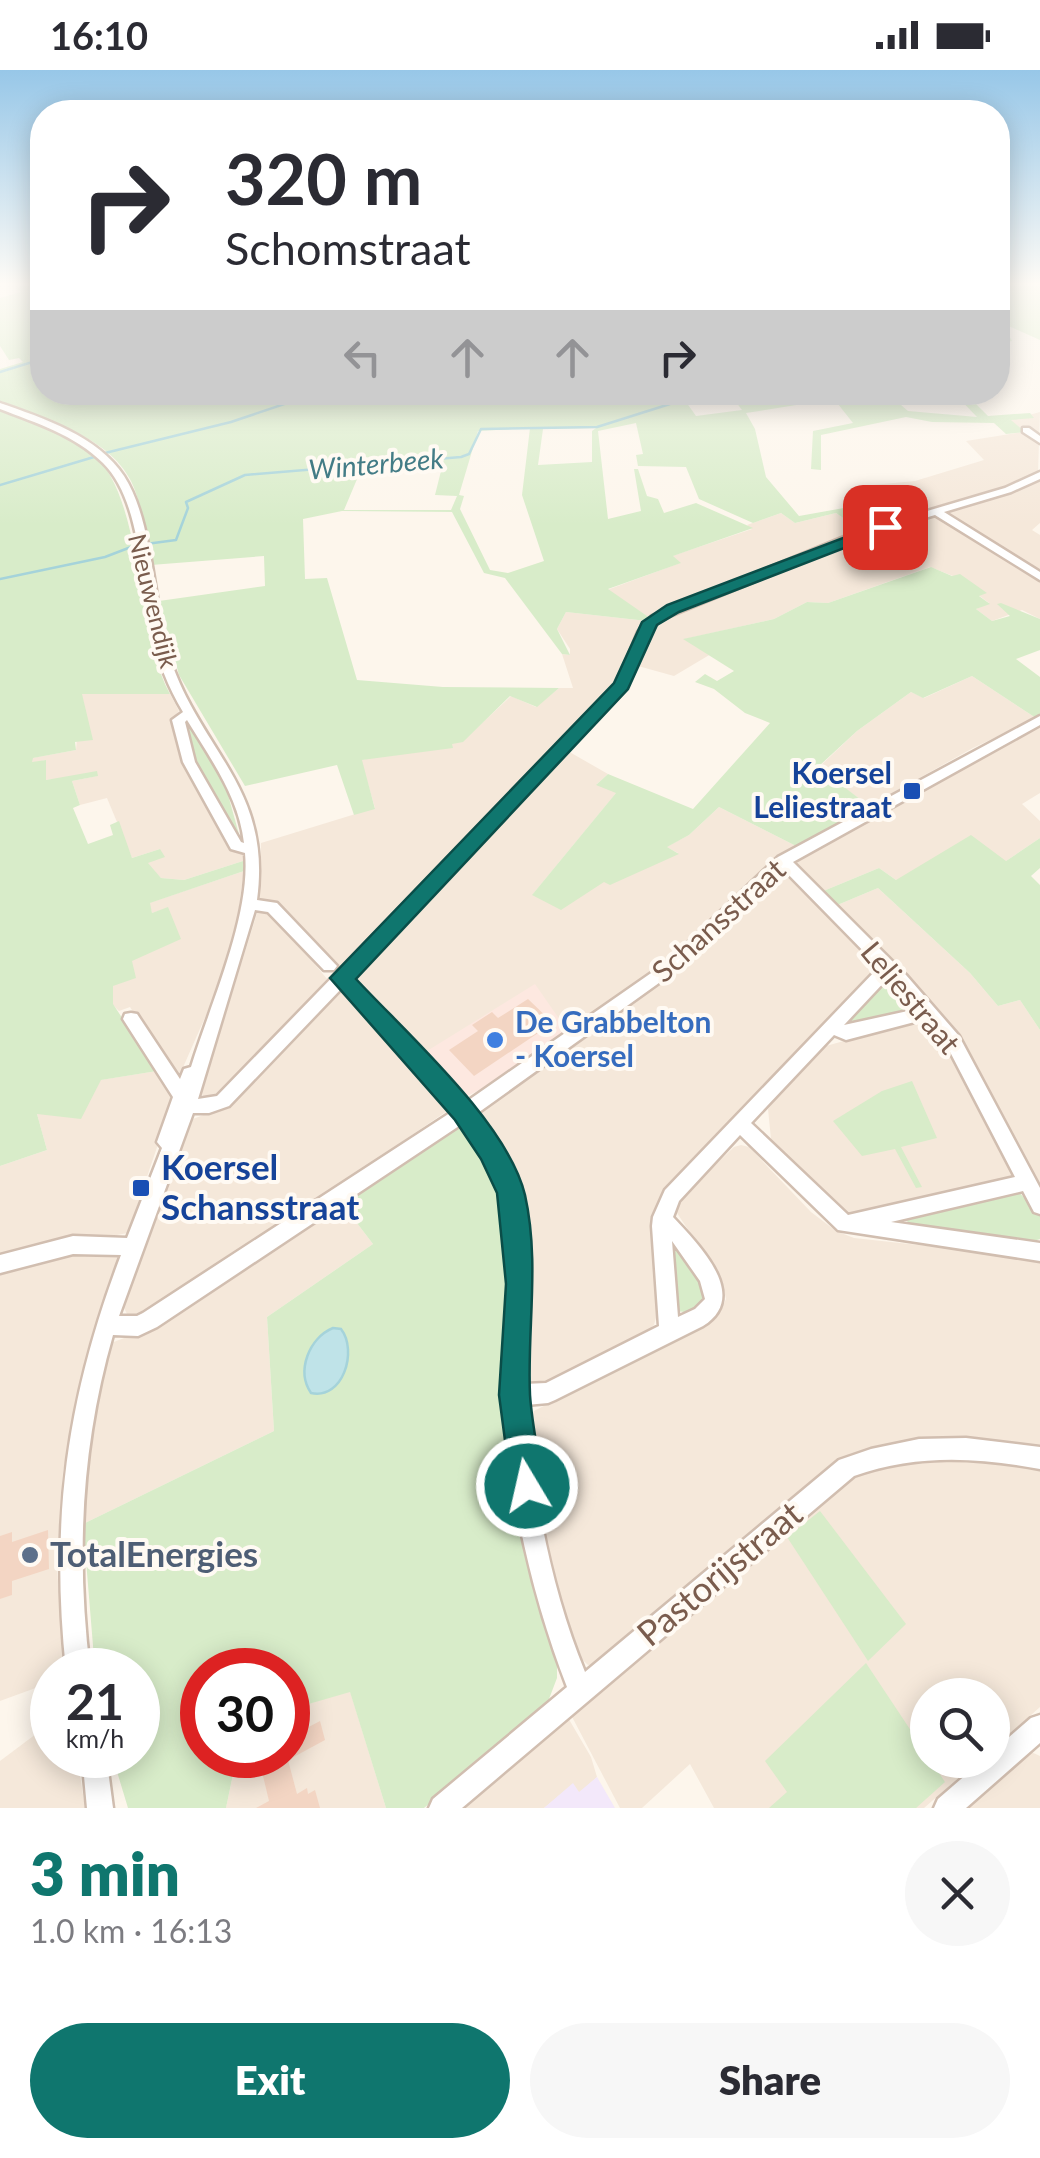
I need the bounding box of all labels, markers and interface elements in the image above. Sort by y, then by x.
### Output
text: 16:10 [50,12,148,58]
text: 320 m [225,136,422,220]
icon: right [60,140,190,270]
text: Schomstraat [225,221,471,275]
icon: left [335,330,390,385]
icon: ahead [440,330,495,385]
icon: ahead [545,330,600,385]
icon: right [650,330,705,385]
water label: Winterbeek [307,440,445,486]
pin [843,485,928,570]
icon: arrive [858,500,913,555]
street label: Nieuwendijk [123,530,185,671]
place label: Koersel Leliestraat [753,754,892,824]
marker: Koersel Leliestraat [901,780,923,802]
street label: Schansstraat [644,850,792,989]
street label: Leliestraat [854,933,969,1060]
place label: De Grabbelton - Koersel [515,1003,711,1073]
marker: De Grabbelton - Koersel [484,1029,506,1051]
place label: Koersel Schansstraat [161,1145,359,1227]
marker: Koersel Schansstraat [130,1177,152,1199]
position arrow [475,1434,579,1538]
street label: Pastorijstraat [628,1491,810,1654]
place label: TotalEnergies [50,1532,258,1574]
marker: TotalEnergies [19,1544,41,1566]
speed limit sign: 30 [180,1648,310,1778]
text: 21 [66,1671,124,1731]
map controls [910,1678,1010,1778]
button: search [910,1678,1010,1778]
text: km/h [66,1723,124,1753]
text: 3 min [30,1837,180,1909]
button: close [905,1841,1010,1946]
text: 1.0 km · 16:13 [30,1911,232,1950]
button: Exit [30,2023,510,2138]
button: Share [530,2023,1010,2138]

